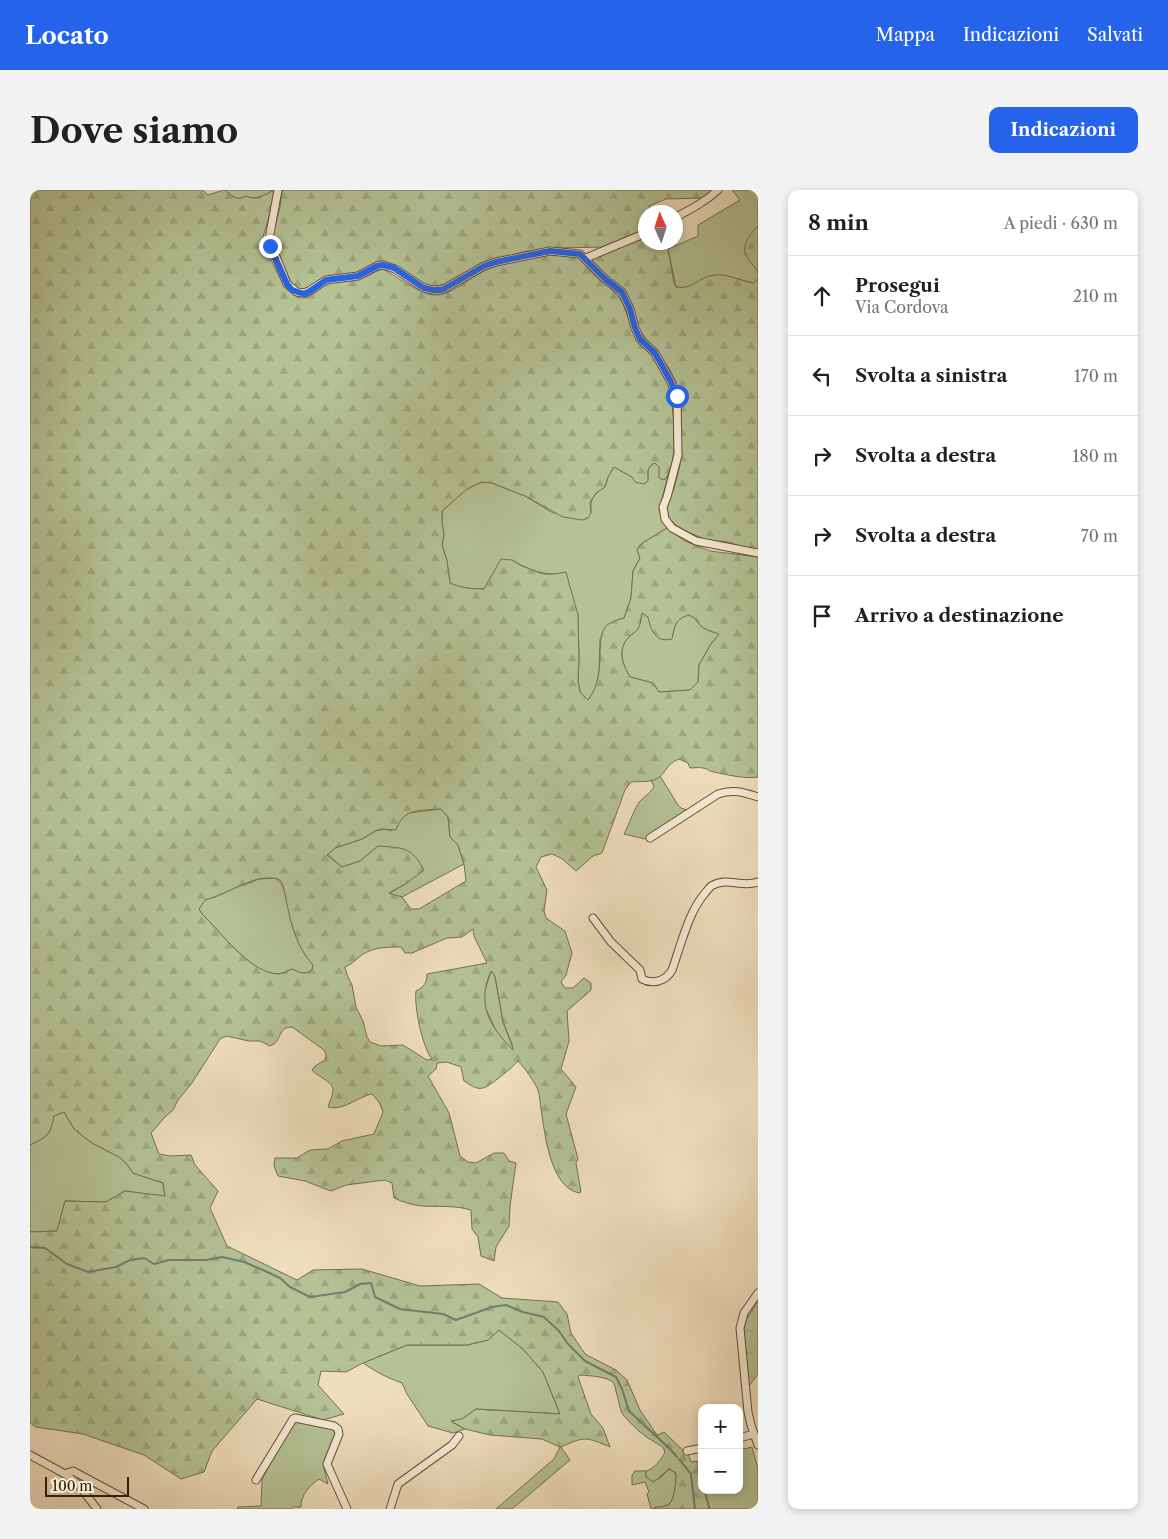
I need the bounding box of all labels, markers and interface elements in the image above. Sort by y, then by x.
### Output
text: Locato [25,21,109,50]
text: Mappa [876,24,935,46]
text: Indicazioni [963,24,1059,46]
text: Salvati [1087,24,1143,46]
button: Indicazioni [989,107,1138,153]
text: Dove siamo [30,109,238,152]
north arrow [638,205,683,250]
text: 8 min [808,210,869,235]
text: A piedi · 630 m [1004,213,1118,233]
route end [259,235,282,258]
text: Prosegui [855,274,940,297]
icon: ahead [808,282,836,310]
text: 210 m [1073,286,1118,306]
text: Via Cordova [855,297,948,317]
icon: left [808,362,836,390]
text: Svolta a sinistra [855,364,1008,387]
text: 170 m [1074,366,1118,386]
route start [666,385,689,408]
icon: right [808,442,836,470]
text: Svolta a destra [855,444,996,467]
text: 180 m [1072,446,1118,466]
icon: right [808,522,836,550]
text: Svolta a destra [855,524,996,547]
text: 70 m [1081,526,1118,546]
icon: arrive [808,602,836,630]
text: Arrivo a destinazione [855,604,1064,627]
map controls [698,1404,743,1494]
button: + [698,1404,743,1449]
button: − [698,1449,743,1494]
scale bar [45,1474,129,1497]
text: 100 m [52,1477,92,1495]

